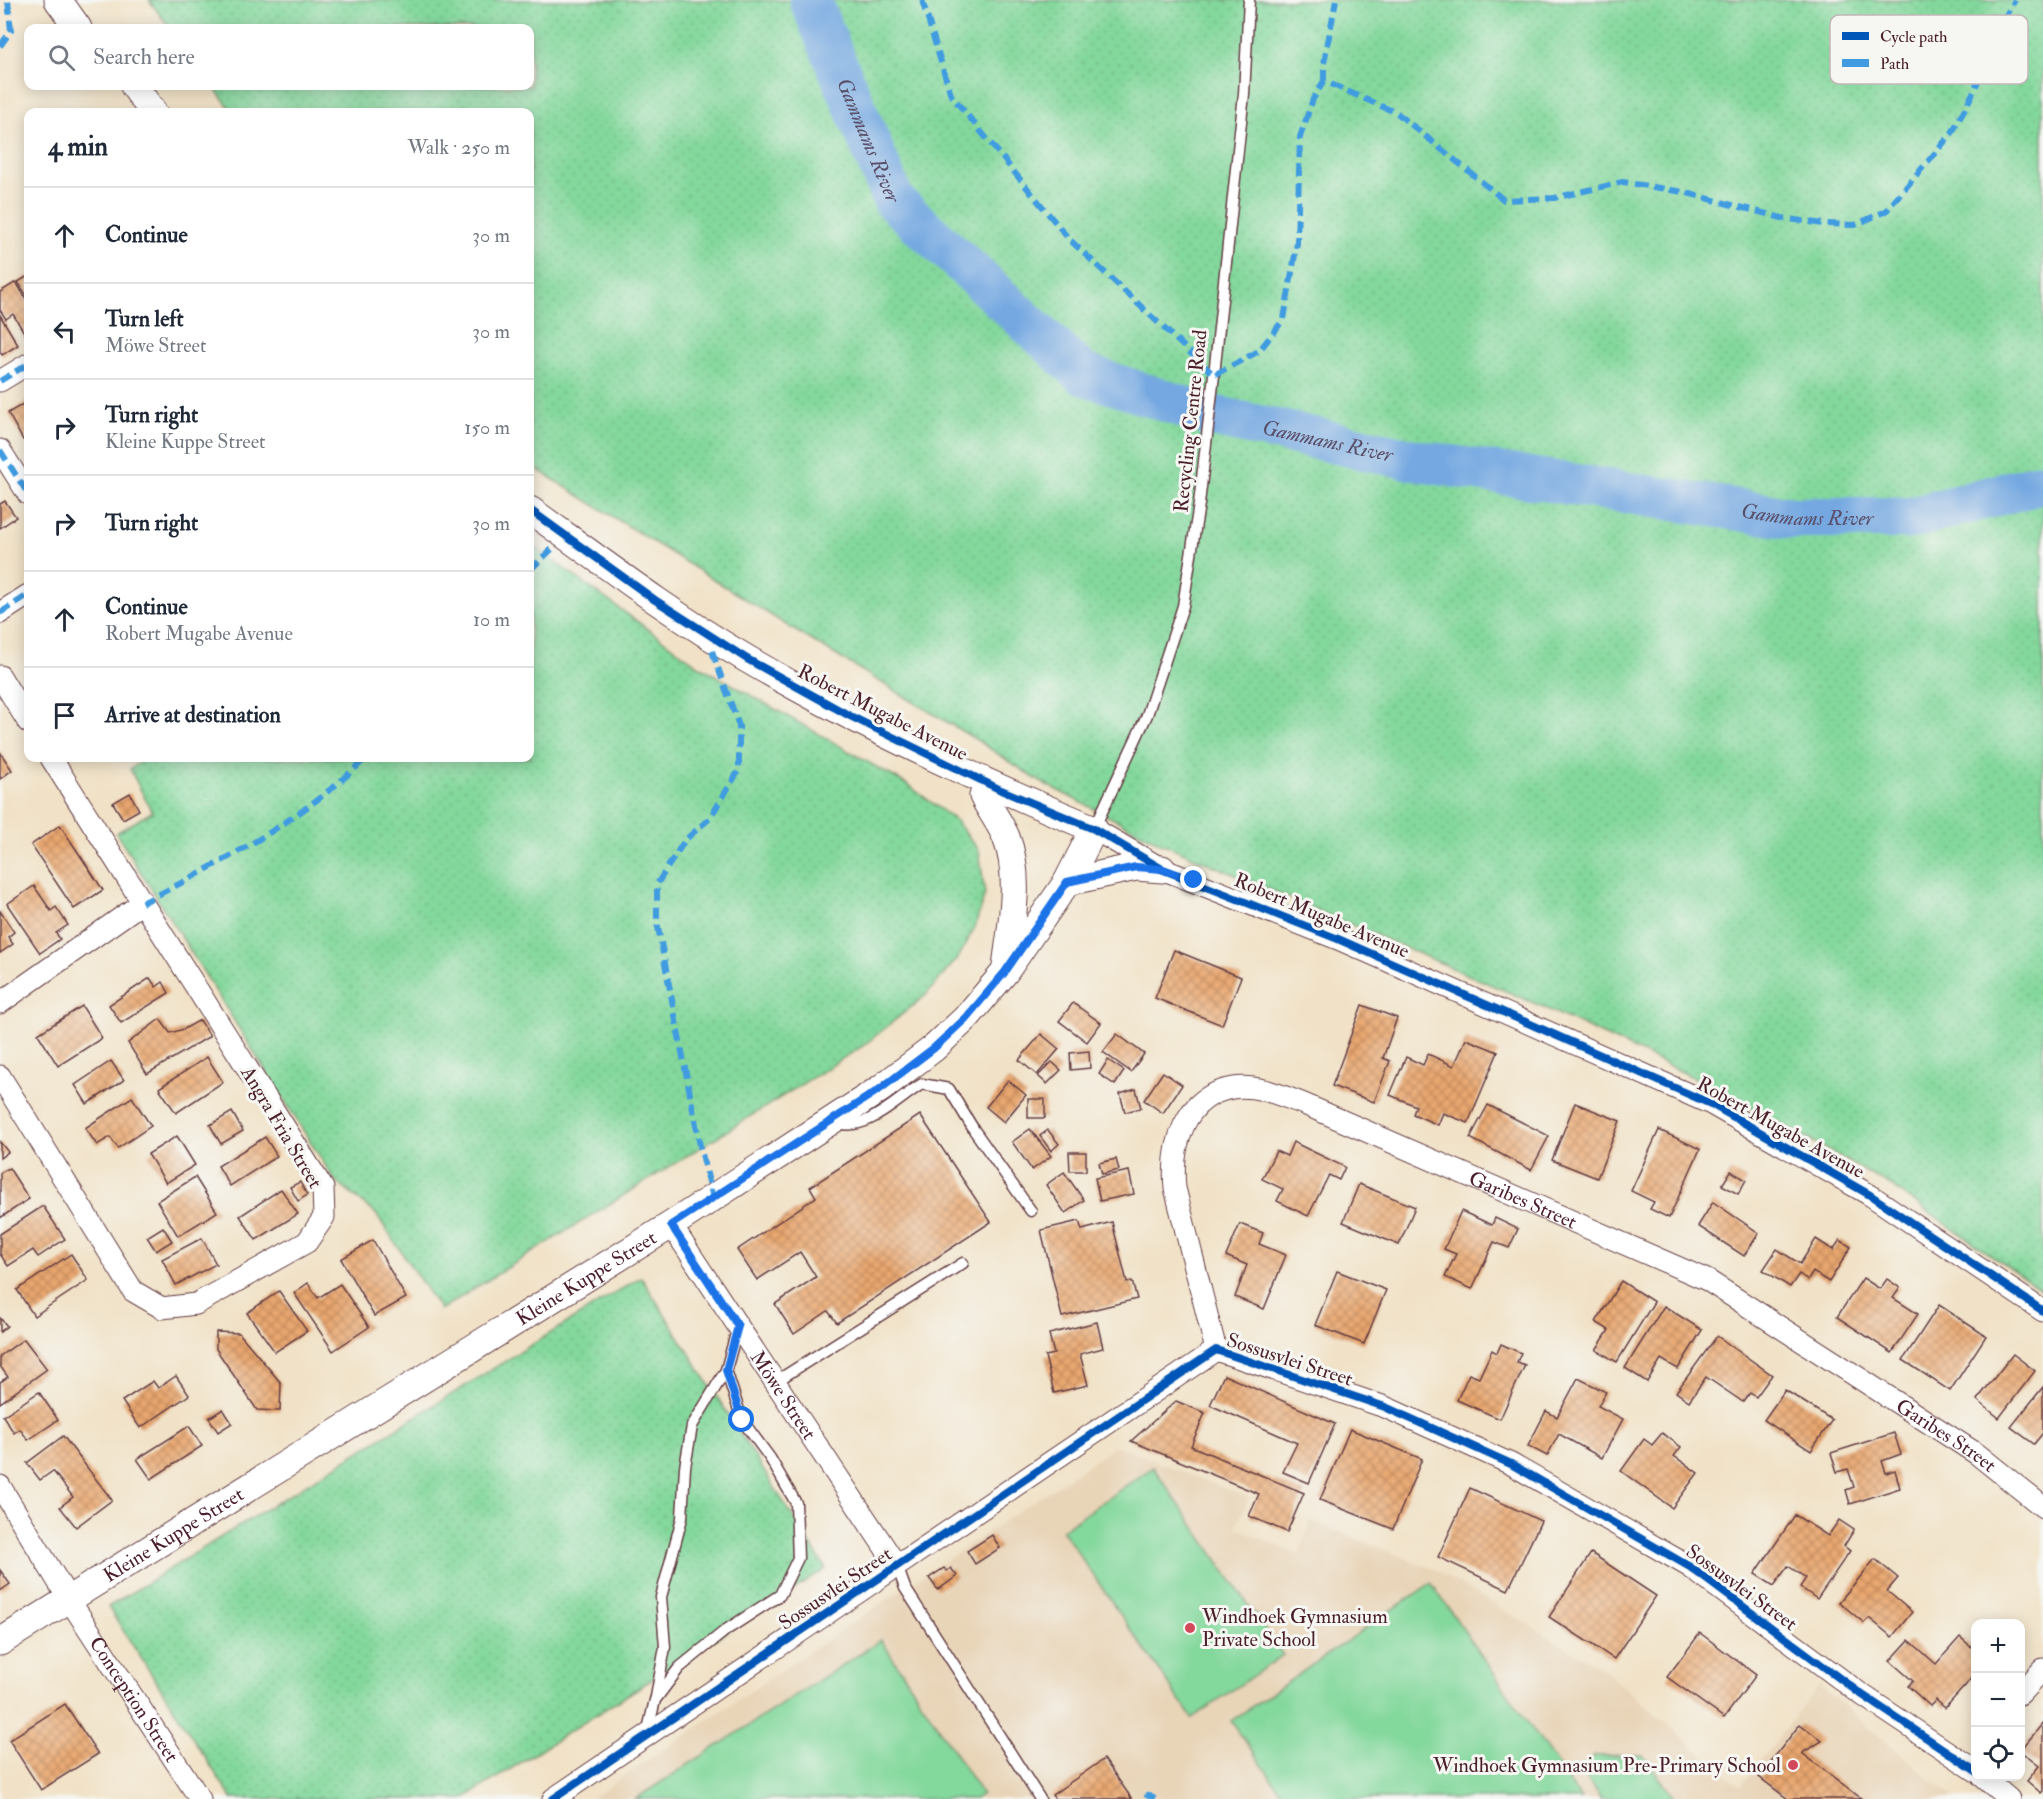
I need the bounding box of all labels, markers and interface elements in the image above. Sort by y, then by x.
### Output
legend [1830,15,2028,84]
search box [24,24,534,90]
text: Cycle path [1880,27,1948,48]
icon: search [45,41,78,74]
text: Search here [93,43,195,71]
text: Path [1880,54,1910,74]
water label: Gammams River [830,74,907,208]
text: 4 min [48,131,108,163]
text: Walk · 250 m [407,135,510,160]
icon: ahead [48,219,81,252]
text: Continue [105,221,188,249]
text: 30 m [472,223,510,248]
text: Turn left [105,305,184,333]
icon: left [48,315,81,348]
text: 30 m [472,319,510,344]
street label: Recycling Centre Road [1168,328,1213,514]
text: Möwe Street [105,333,206,358]
text: Turn right [105,401,198,429]
icon: right [48,411,81,444]
water label: Gammams River [1260,414,1396,469]
text: 150 m [464,415,510,440]
text: Kleine Kuppe Street [105,429,266,454]
water label: Gammams River [1739,497,1875,532]
icon: right [48,507,81,540]
text: Turn right [105,509,198,537]
text: 30 m [472,511,510,536]
text: Continue [105,593,188,621]
icon: ahead [48,603,81,636]
text: 10 m [473,607,510,632]
text: Robert Mugabe Avenue [105,621,293,646]
street label: Robert Mugabe Avenue [793,659,972,766]
icon: arrive [48,699,81,732]
text: Arrive at destination [105,701,281,729]
route end [1180,866,1206,892]
street label: Robert Mugabe Avenue [1230,867,1413,964]
street label: Angra Fria Street [235,1061,328,1193]
street label: Robert Mugabe Avenue [1693,1071,1869,1184]
street label: Garibes Street [1465,1166,1581,1235]
street label: Kleine Kuppe Street [511,1225,662,1331]
street label: Sossusvlei Street [1224,1327,1357,1392]
street label: Möwe Street [745,1346,822,1445]
street label: Garibes Street [1891,1393,2002,1478]
route start [728,1406,754,1432]
street label: Kleine Kuppe Street [99,1481,249,1588]
street label: Sossusvlei Street [1681,1539,1803,1636]
street label: Sossusvlei Street [774,1541,897,1635]
place label: Windhoek Gymnasium Private School [1201,1604,1388,1652]
map controls [1971,1619,2025,1781]
button: + [1971,1619,2025,1673]
marker: Windhoek Gymnasium Private School [1183,1621,1197,1635]
street label: Conception Street [84,1632,185,1767]
button: − [1971,1673,2025,1727]
button: locate [1971,1727,2025,1781]
place label: Windhoek Gymnasium Pre-Primary School [1432,1753,1781,1778]
marker: Windhoek Gymnasium Pre-Primary School [1786,1758,1800,1772]

